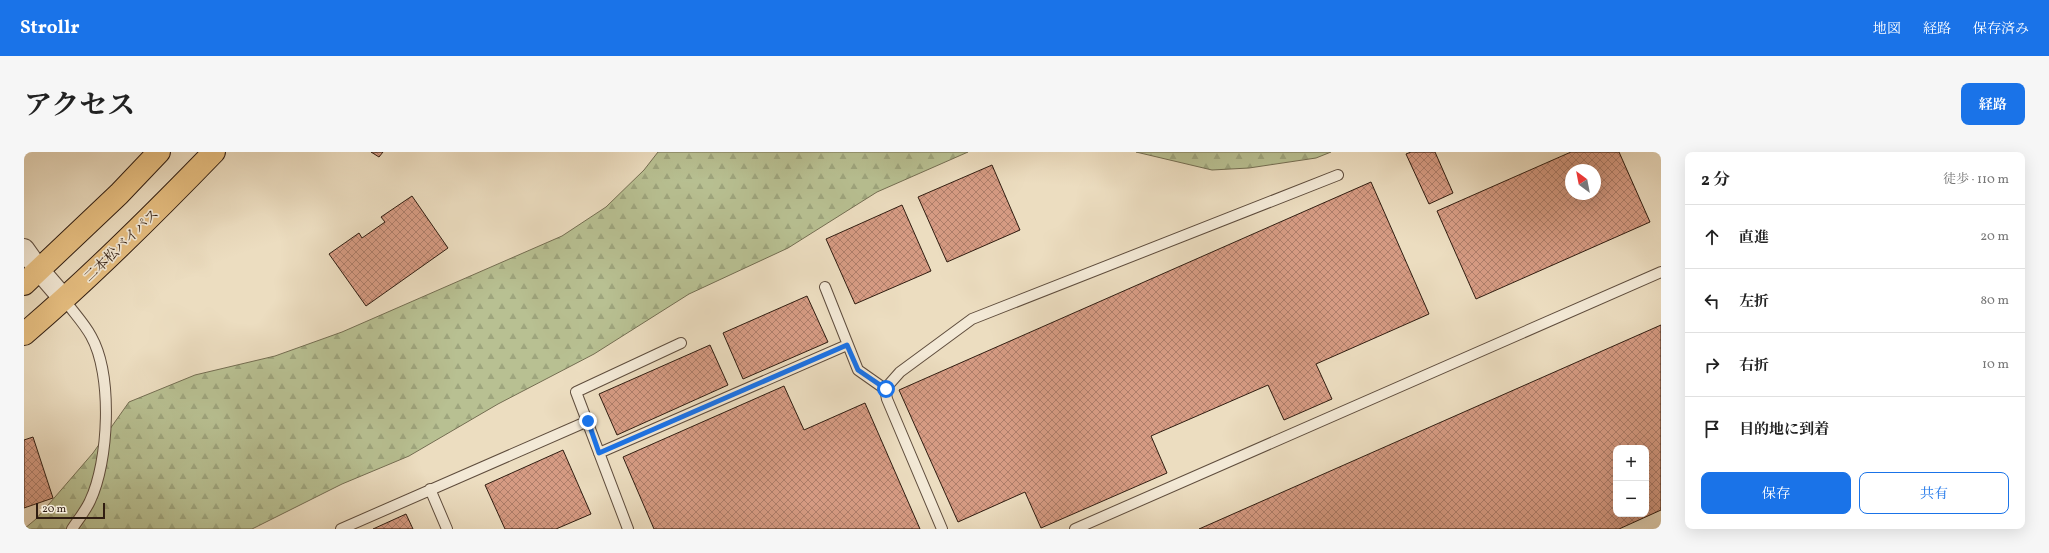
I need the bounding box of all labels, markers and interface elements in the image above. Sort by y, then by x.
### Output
text: Strollr [20,15,80,41]
text: 地図 [1873,20,1901,39]
text: 経路 [1923,20,1951,39]
text: 保存済み [1973,20,2029,39]
button: 経路 [1961,83,2025,125]
text: アクセス [24,87,135,126]
north arrow [1565,164,1601,200]
text: 2 分 [1701,169,1730,192]
text: 徒歩 · 110 m [1943,171,2009,189]
street label: 二本松バイパス [80,205,164,287]
icon: ahead [1701,226,1723,248]
text: 直進 [1739,228,1769,249]
text: 20 m [1980,228,2009,246]
icon: left [1701,290,1723,312]
text: 左折 [1739,292,1769,313]
text: 80 m [1980,292,2009,310]
icon: right [1701,354,1723,376]
text: 右折 [1739,356,1769,377]
text: 10 m [1982,356,2009,374]
route start [877,380,895,398]
route end [579,412,597,430]
icon: arrive [1701,418,1723,440]
text: 目的地に到着 [1739,420,1829,441]
map controls [1613,445,1649,517]
button: + [1613,445,1649,481]
button: 保存 [1701,472,1851,514]
button: 共有 [1859,472,2009,514]
button: − [1613,481,1649,517]
scale bar [36,501,105,520]
text: 20 m [42,502,66,517]

